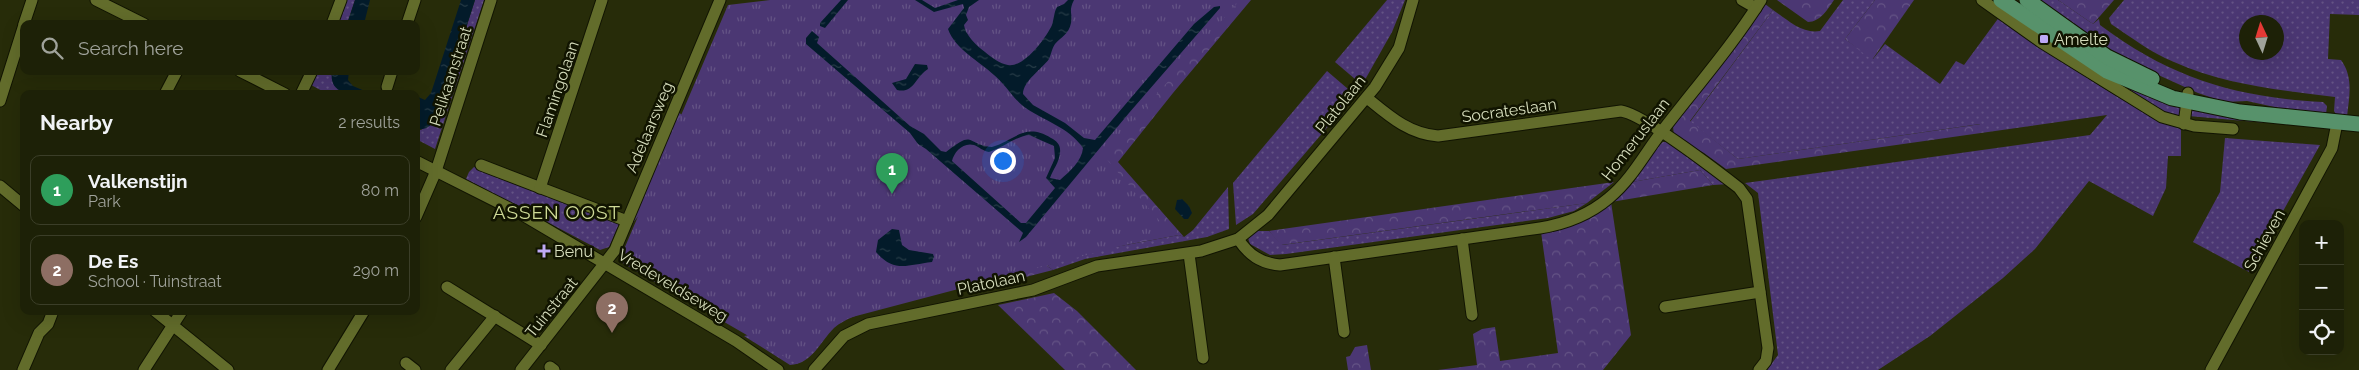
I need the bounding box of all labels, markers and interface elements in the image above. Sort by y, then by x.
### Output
north arrow [2239,15,2284,60]
search box [20,20,420,75]
street label: Pelikaanstraat [425,23,476,128]
place label: Amelte [2054,30,2108,49]
marker: Amelte [2038,33,2050,45]
icon: search [38,34,66,62]
text: Search here [78,37,184,59]
street label: Flamingolaan [532,39,583,140]
street label: Platolaan [1311,72,1369,137]
street label: Adelaarsweg [622,79,677,176]
street label: Socrateslaan [1460,94,1558,127]
street label: Homeruslaan [1597,94,1673,184]
text: Nearby [40,110,113,135]
text: 2 results [338,113,400,132]
your location [990,148,1016,174]
pin: 1 [876,153,908,194]
text: Valkenstijn [88,170,188,192]
text: 1 [53,181,61,200]
text: 80 m [361,181,399,200]
text: Park [88,192,121,211]
district label: ASSEN OOST [493,201,621,223]
street label: Schieven [2240,206,2289,274]
map controls [2299,220,2344,355]
button: + [2299,220,2344,265]
place label: Benu [554,242,593,261]
marker: Benu [538,245,550,257]
street label: Vredeveldseweg [614,245,731,326]
text: De Es [88,250,138,272]
text: 2 [52,261,62,280]
text: 290 m [353,261,399,280]
button: − [2299,265,2344,310]
street label: Platolaan [955,266,1027,299]
text: School · Tuinstraat [88,272,222,291]
street label: Tuinstraat [521,273,582,341]
pin: 2 [596,292,628,333]
button: locate [2299,310,2344,355]

